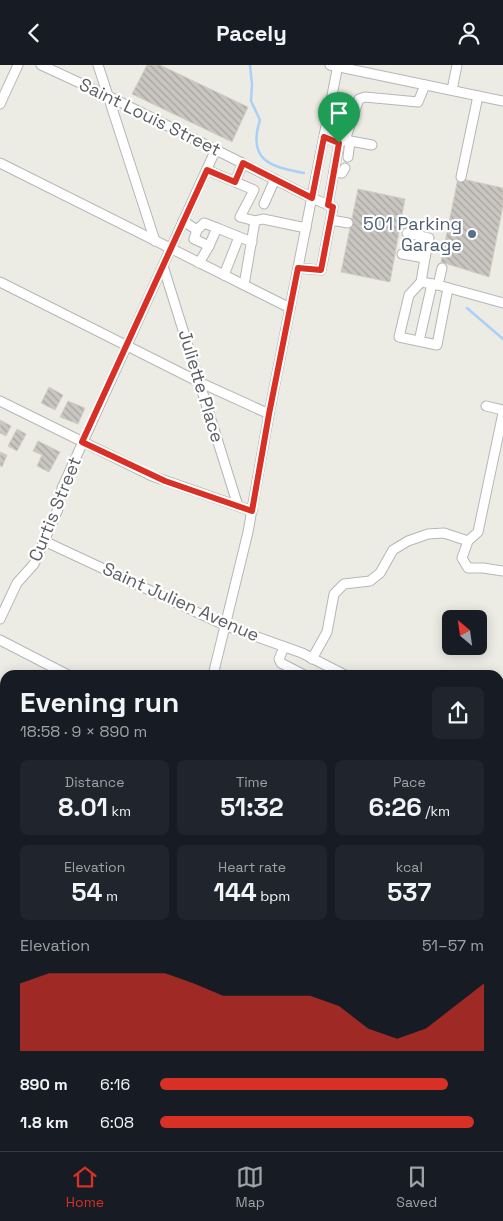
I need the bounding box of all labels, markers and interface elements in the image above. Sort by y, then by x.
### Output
icon: back [20,19,48,47]
text: Pacely [216,19,287,47]
icon: person [455,19,483,47]
street label: Saint Louis Street [76,72,225,161]
pin [318,92,360,143]
icon: arrive [325,99,353,127]
place label: 501 Parking Garage [363,212,462,256]
marker: 501 Parking Garage [466,228,478,240]
street label: Juliette Place [173,327,230,445]
street label: Curtis Street [23,453,86,565]
street label: Saint Julien Avenue [99,557,263,646]
north arrow [442,610,488,655]
map controls [442,610,487,655]
text: Evening run [20,684,179,720]
button: share [432,687,484,739]
text: 18:58 · 9 × 890 m [20,721,147,742]
text: Distance [65,773,124,791]
text: Time [236,773,268,791]
text: Pace [393,773,426,791]
text: 8.01 [58,791,108,823]
text: 51:32 [220,791,284,823]
text: 6:26 [369,791,422,823]
text: km [108,802,131,820]
text: /km [422,802,450,820]
text: Elevation [64,858,125,876]
text: Heart rate [218,858,286,876]
text: kcal [396,858,423,876]
text: 54 [71,876,102,908]
text: 144 [214,876,257,908]
text: 537 [387,876,431,908]
text: m [102,887,118,905]
text: bpm [257,887,290,905]
text: Elevation [20,935,90,956]
text: 51–57 m [422,935,484,956]
text: 890 m [20,1074,68,1095]
text: 6:16 [100,1074,130,1095]
text: 1.8 km [20,1112,68,1133]
text: 6:08 [100,1112,134,1133]
tab: Home [66,1163,104,1211]
tab: Map [236,1163,265,1211]
tab: Saved [396,1163,437,1211]

